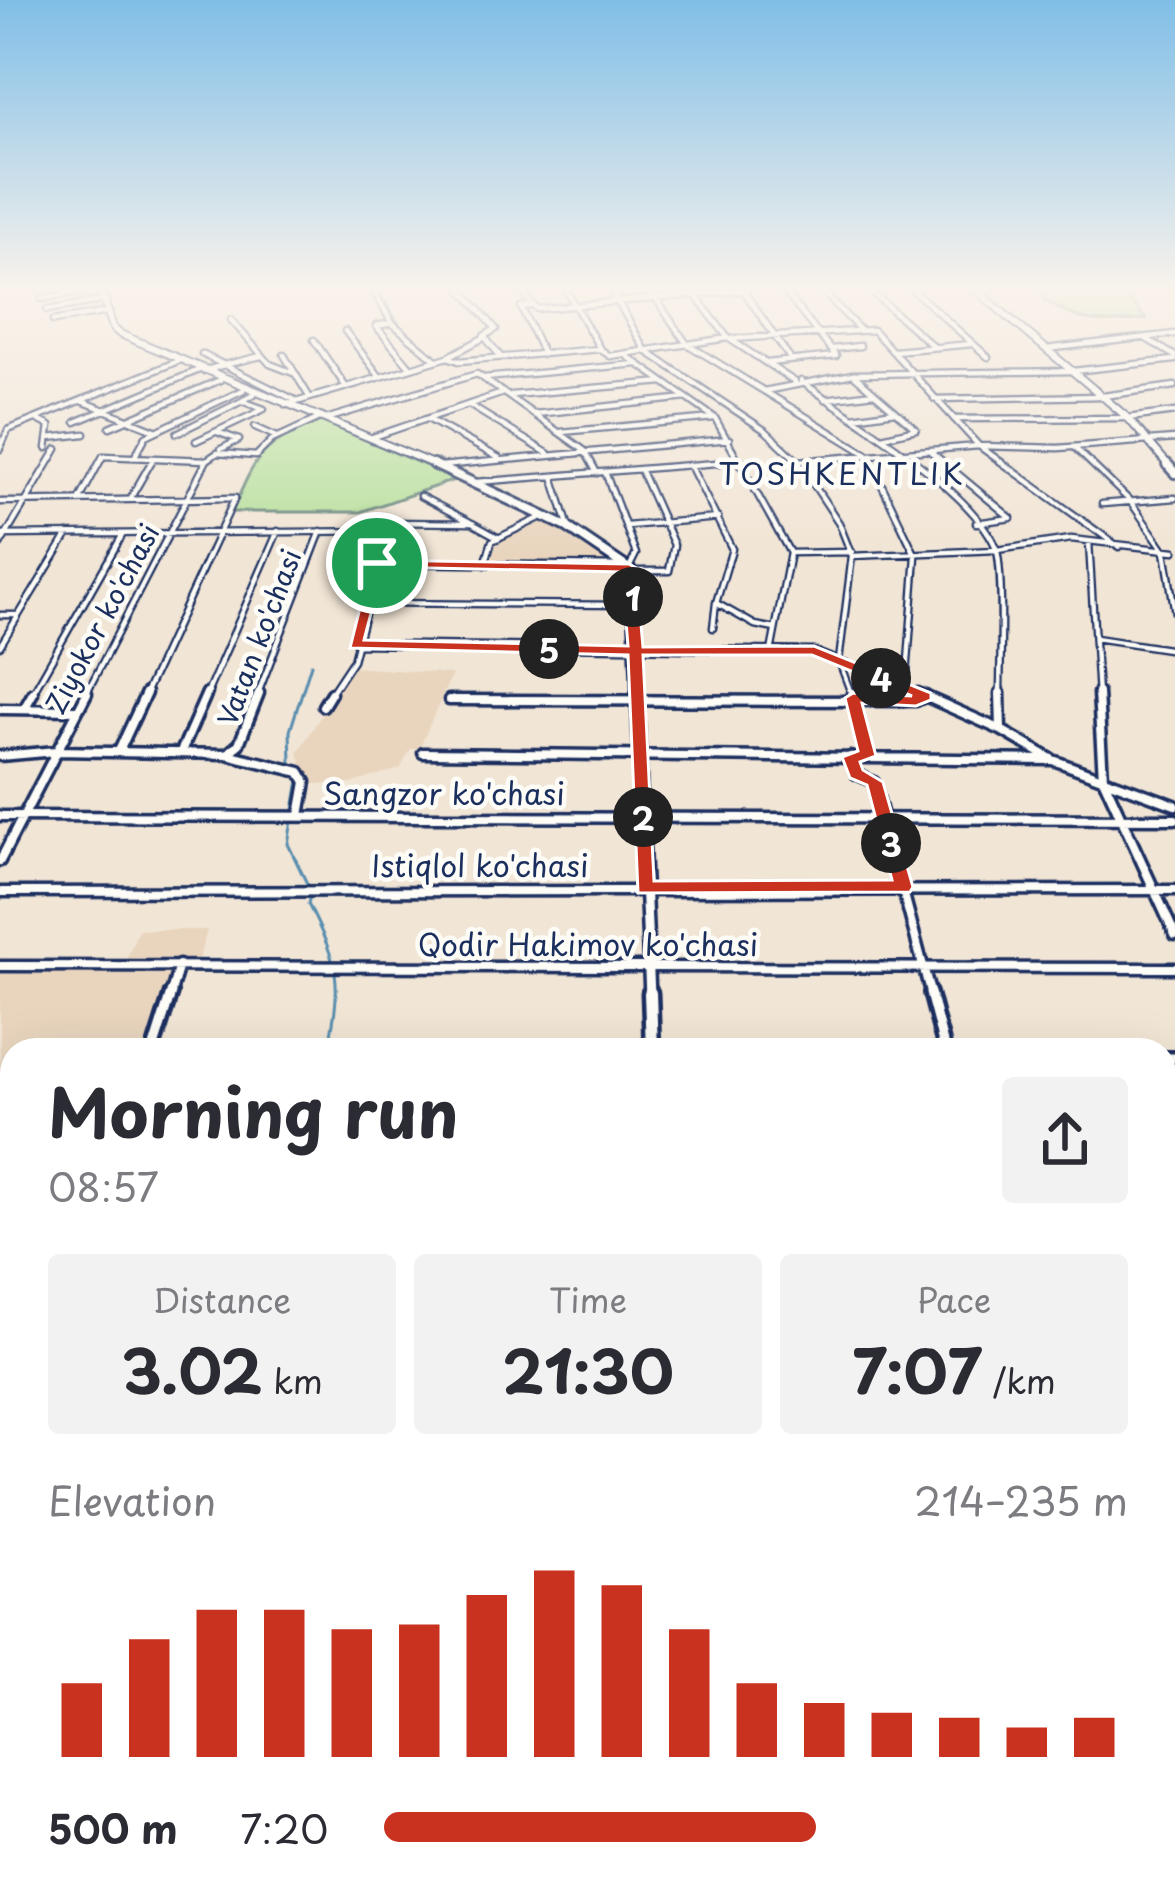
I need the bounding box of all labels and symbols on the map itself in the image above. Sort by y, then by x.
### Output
district label: TOSHKENTLIK [718,450,966,495]
pin [326,512,428,614]
street label: Ziyokor ko'chasi [34,516,168,720]
street label: Vatan ko'chasi [205,543,311,731]
pin: 1 [603,567,663,627]
pin: 5 [519,619,579,679]
pin: 4 [851,648,911,708]
street label: Sangzor ko'chasi [323,770,565,815]
pin: 2 [613,787,673,847]
pin: 3 [861,813,921,873]
street label: Istiqlol ko'chasi [371,842,589,887]
street label: Qodir Hakimov ko'chasi [418,921,758,966]

